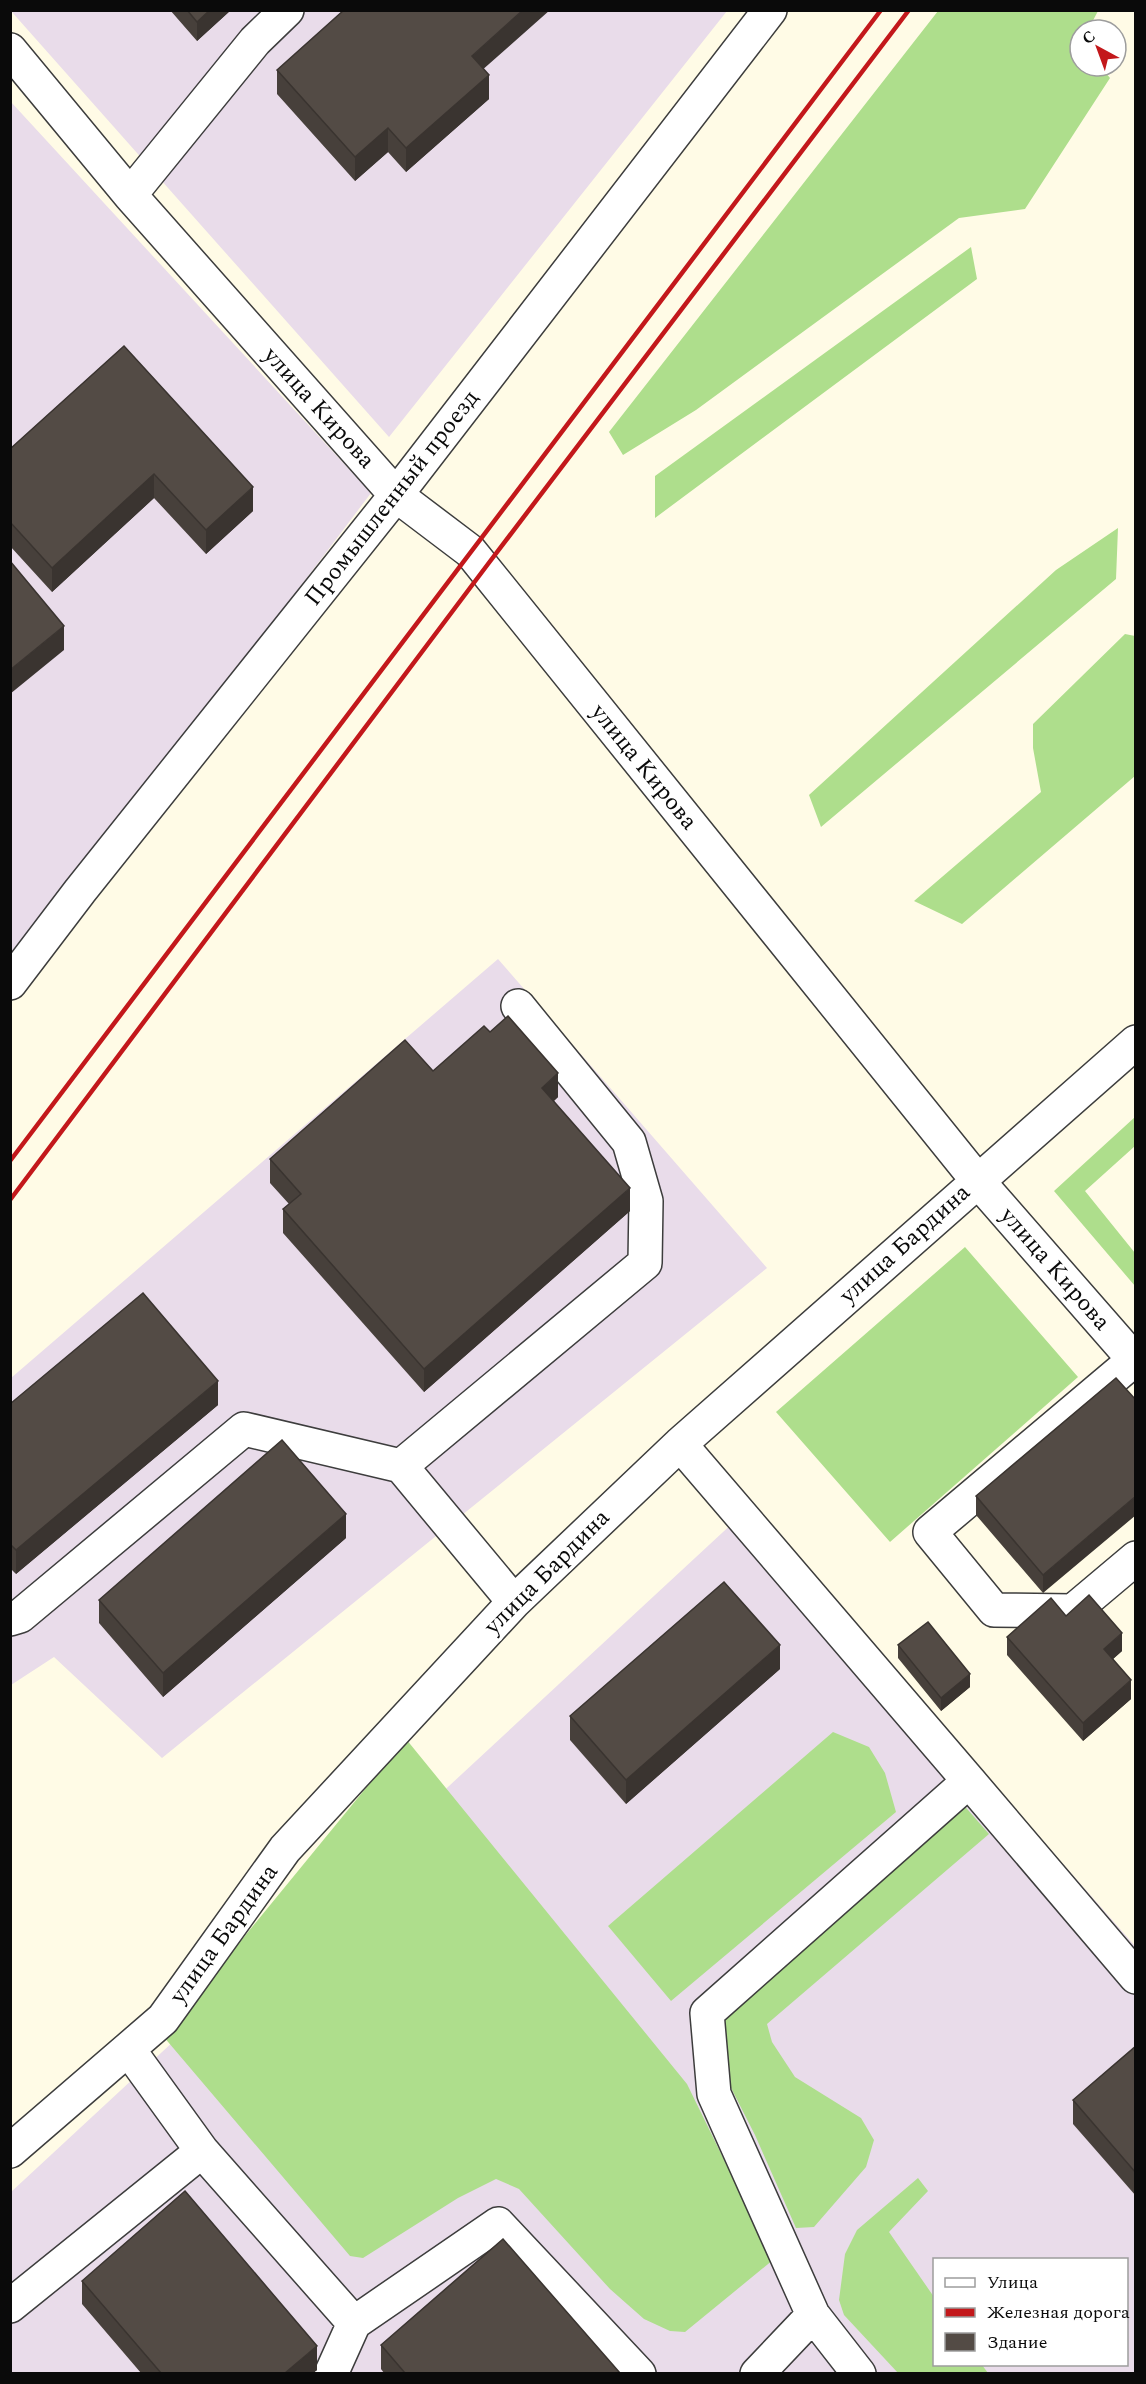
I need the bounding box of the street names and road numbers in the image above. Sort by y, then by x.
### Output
street label: улица Кирова [254,338,384,477]
street label: Промышленный проезд [296,382,488,614]
street label: улица Кирова [581,695,706,838]
street label: улица Бардина [831,1175,979,1313]
street label: улица Кирова [990,1199,1119,1339]
street label: улица Бардина [475,1501,618,1644]
street label: улица Бардина [160,1856,287,2012]

